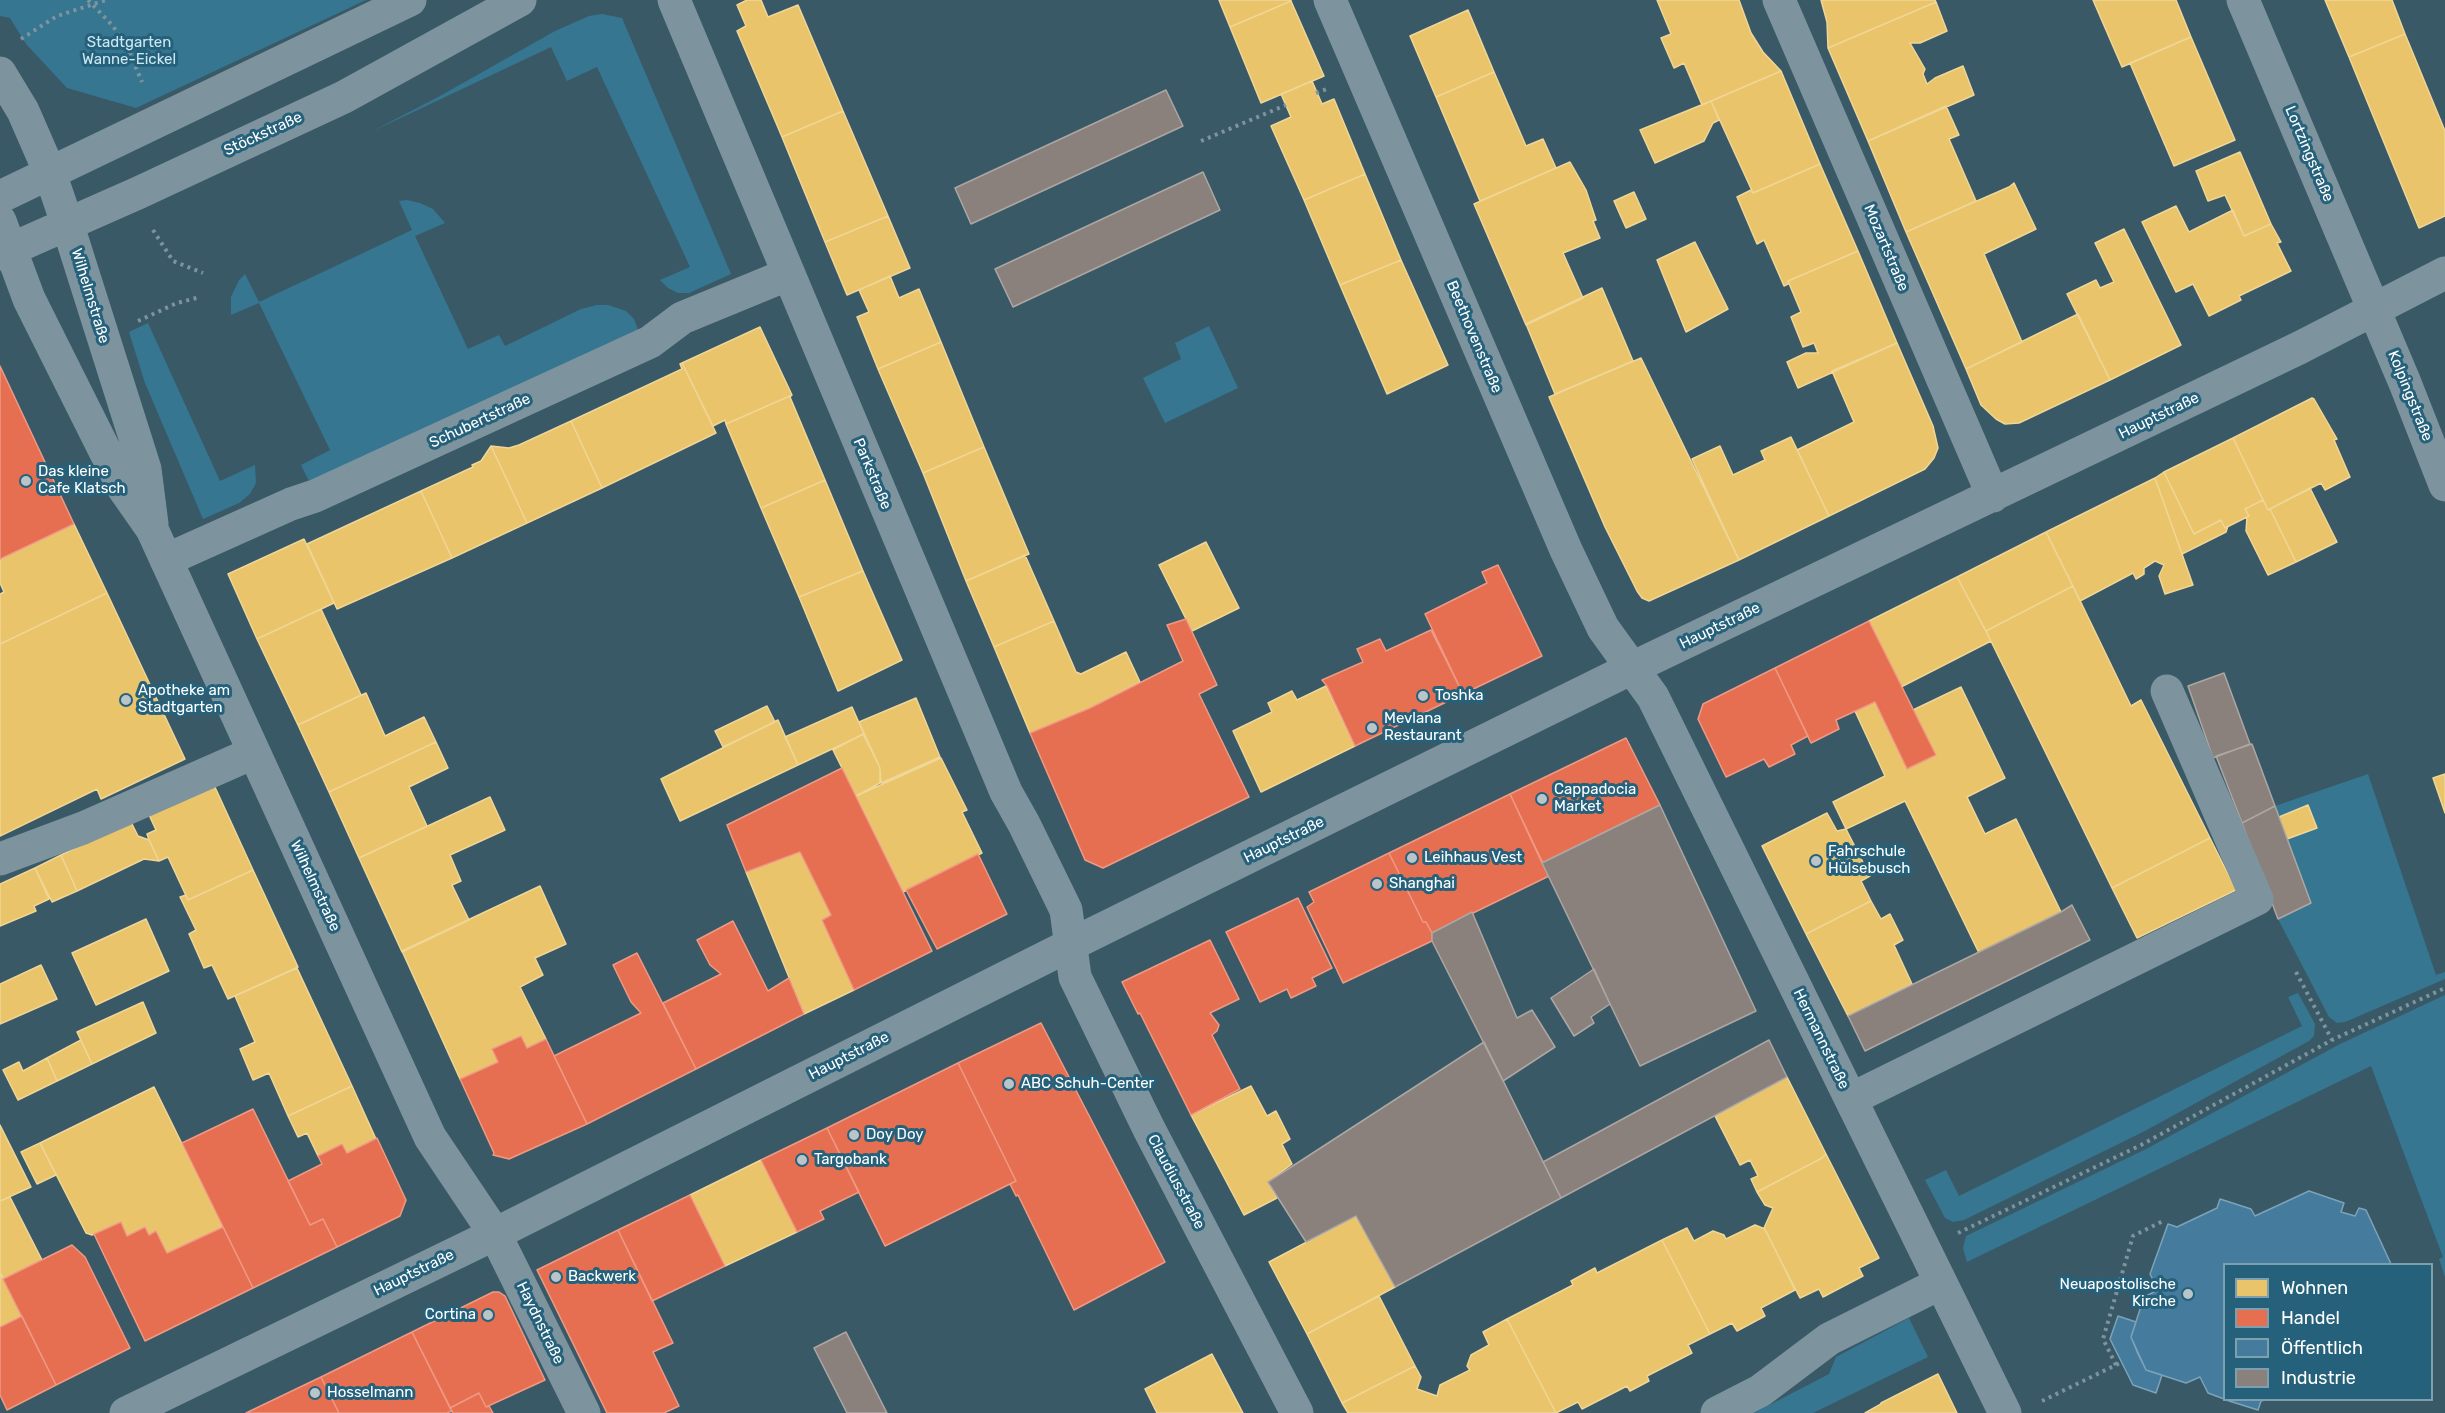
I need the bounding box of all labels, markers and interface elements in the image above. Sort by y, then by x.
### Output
park label: Stadtgarten Wanne-Eickel [82,34,176,69]
street label: Lortzingstraße [2281,103,2337,205]
street label: Stöckstraße [221,108,305,160]
street label: Mozartstraße [1860,202,1912,294]
street label: Wilhelmstraße [67,246,113,346]
street label: Beethovenstraße [1442,278,1506,396]
street label: Kolpingstraße [2384,348,2436,444]
street label: Hauptstraße [2116,389,2202,443]
street label: Schubertstraße [427,390,533,452]
street label: Parkstraße [849,436,895,512]
place label: Das kleine Cafe Klatsch [38,463,126,498]
marker: Das kleine Cafe Klatsch [19,474,33,488]
street label: Hauptstraße [1677,599,1763,653]
place label: Apotheke am Stadtgarten [138,682,230,717]
place label: Toshka [1435,687,1484,705]
marker: Toshka [1416,689,1430,703]
marker: Apotheke am Stadtgarten [119,693,133,707]
place label: Mevlana Restaurant [1384,710,1462,745]
marker: Mevlana Restaurant [1365,721,1379,735]
place label: Cappadocia Market [1554,781,1636,816]
marker: Cappadocia Market [1535,792,1549,806]
street label: Hauptstraße [1241,813,1327,867]
street label: Wilhelmstraße [286,838,344,934]
place label: Fahrschule Hülsebusch [1828,843,1910,878]
place label: Leihhaus Vest [1424,849,1522,867]
marker: Leihhaus Vest [1405,851,1419,865]
marker: Fahrschule Hülsebusch [1809,854,1823,868]
place label: Shanghai [1389,875,1455,893]
marker: Shanghai [1370,877,1384,891]
street label: Hermannstraße [1789,986,1853,1092]
street label: Hauptstraße [806,1028,892,1084]
place label: ABC Schuh-Center [1021,1075,1154,1093]
marker: ABC Schuh-Center [1002,1077,1016,1091]
place label: Doy Doy [866,1126,924,1144]
marker: Doy Doy [847,1128,861,1142]
street label: Claudiusstraße [1143,1132,1209,1232]
place label: Targobank [814,1151,887,1169]
marker: Targobank [795,1153,809,1167]
street label: Hauptstraße [371,1246,457,1300]
legend [2223,1263,2433,1401]
place label: Backwerk [568,1268,636,1286]
marker: Backwerk [549,1270,563,1284]
place label: Neuapostolische Kirche [2059,1276,2176,1311]
text: Wohnen [2281,1277,2348,1299]
street label: Haydnstraße [512,1279,568,1367]
marker: Neuapostolische Kirche [2181,1287,2195,1301]
place label: Cortina [425,1306,476,1324]
text: Handel [2281,1307,2340,1329]
marker: Cortina [481,1308,495,1322]
text: Öffentlich [2281,1337,2363,1359]
text: Industrie [2281,1367,2356,1389]
place label: Hosselmann [327,1384,413,1402]
marker: Hosselmann [308,1386,322,1400]

